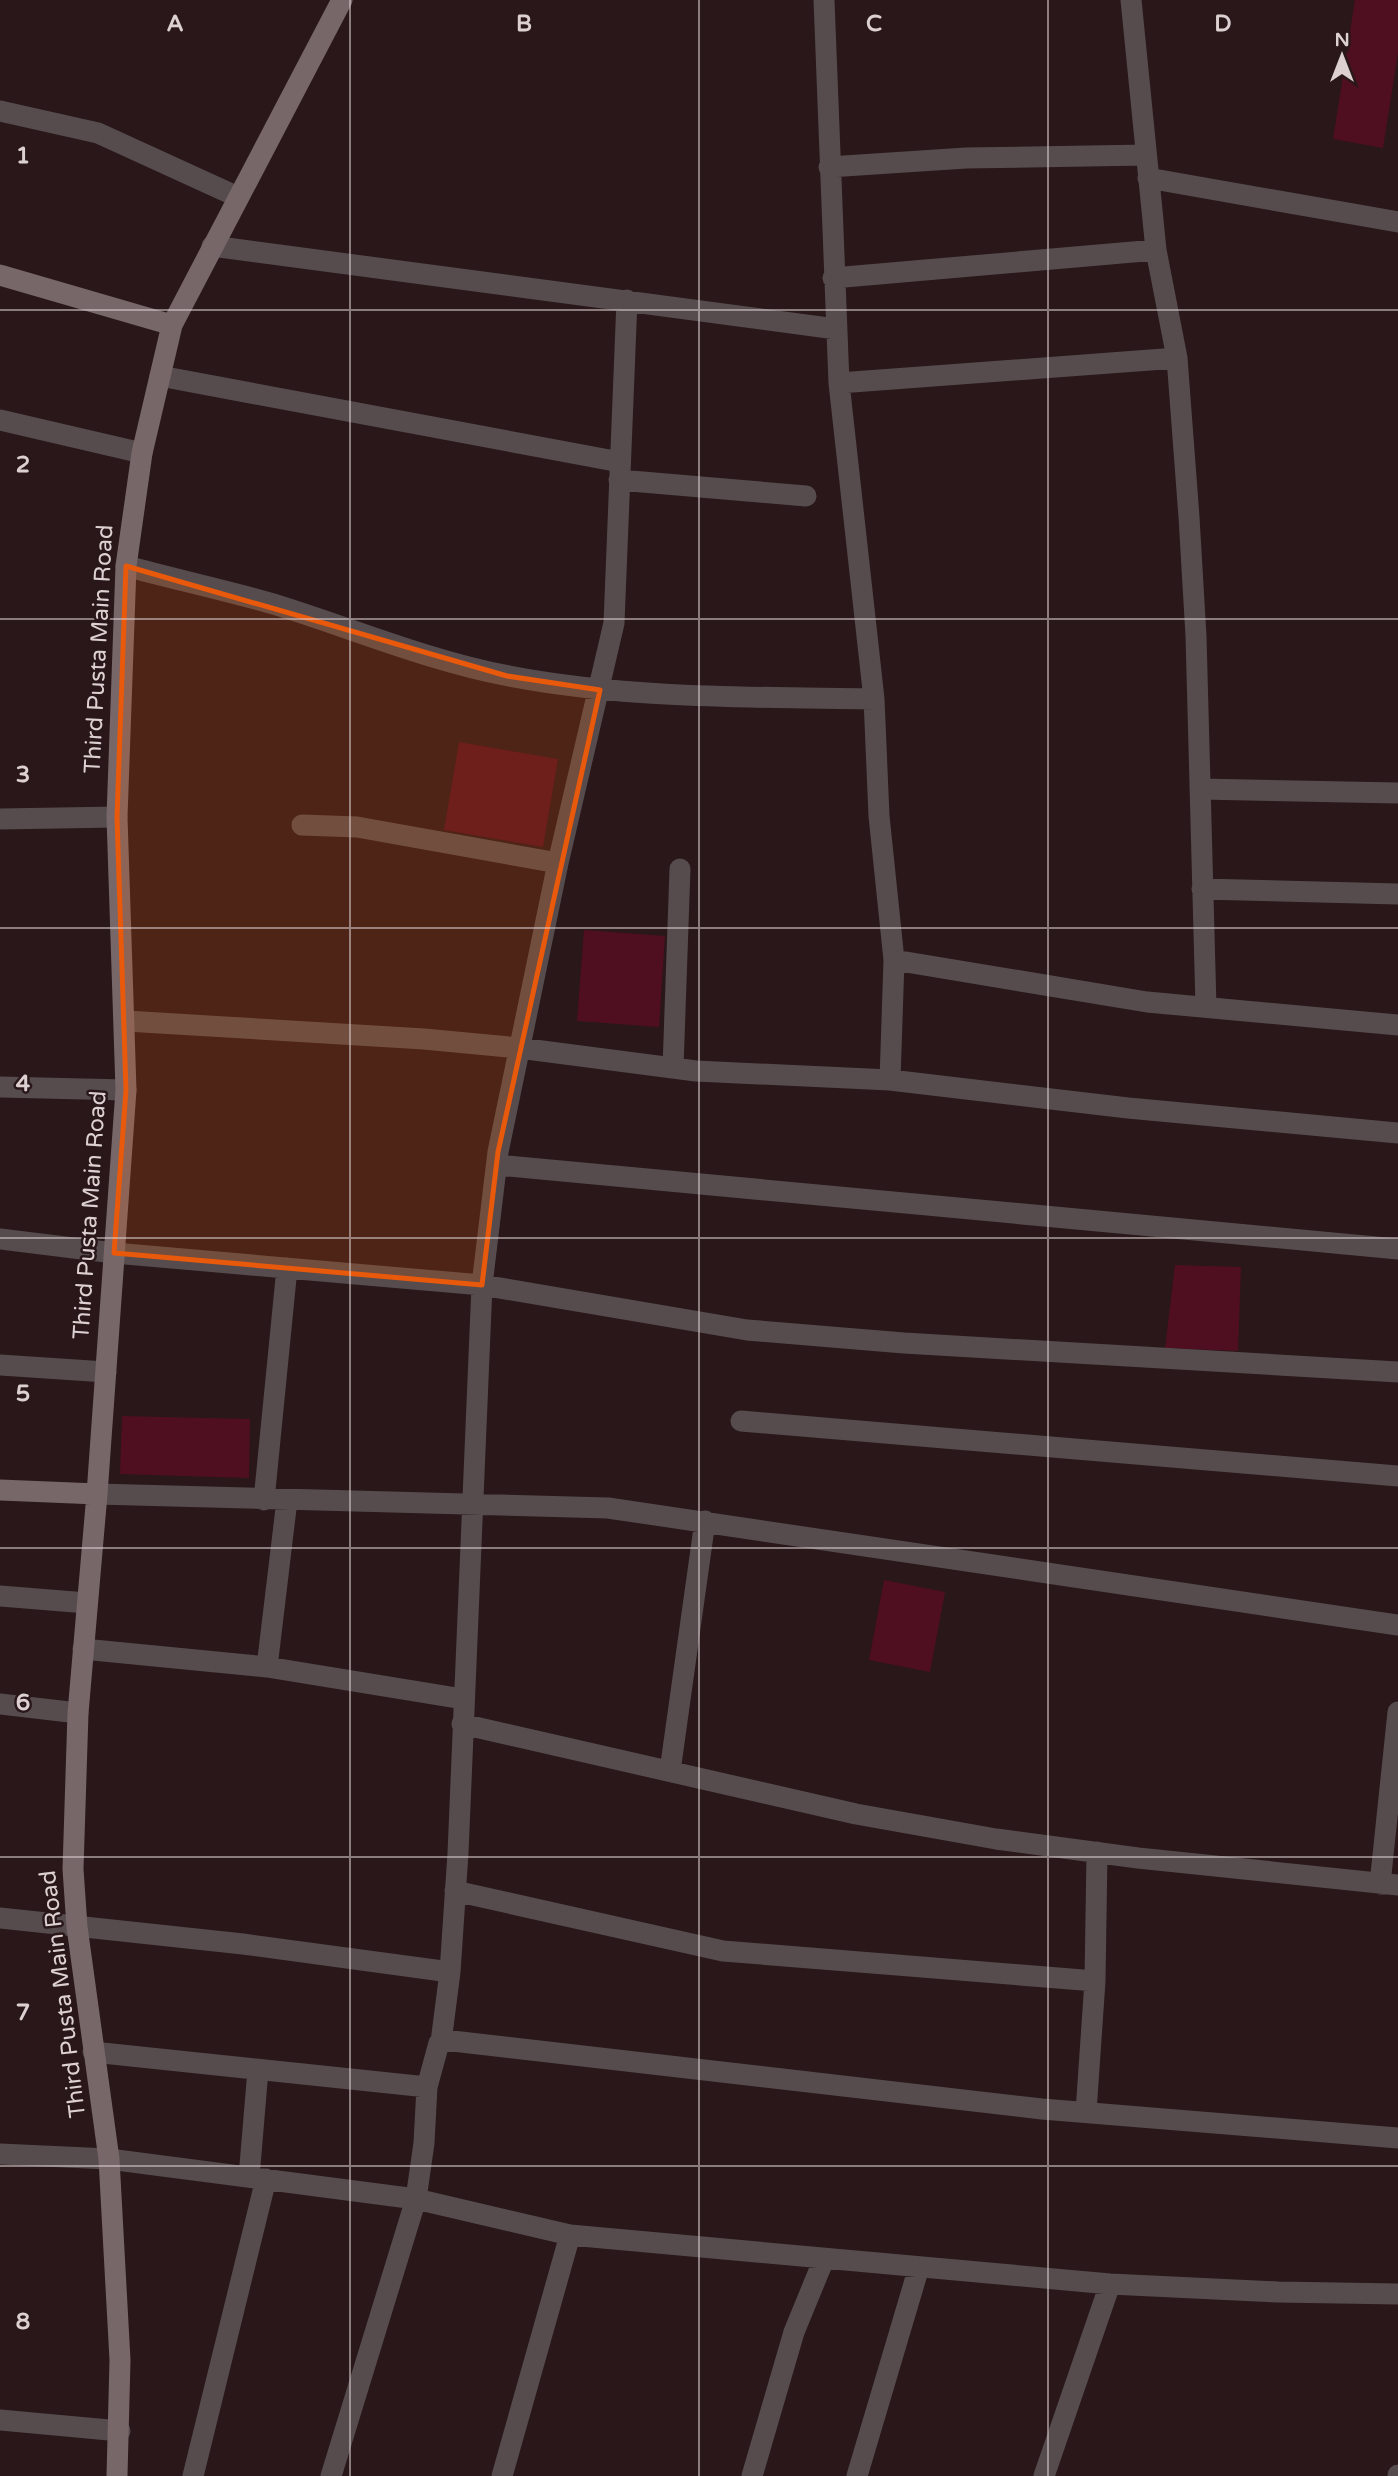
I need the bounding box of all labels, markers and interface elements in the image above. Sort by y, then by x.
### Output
text: A [166,10,184,38]
text: B [516,10,532,38]
text: C [866,10,882,38]
text: D [1214,10,1232,38]
north arrow [1307,21,1377,91]
text: N [1334,29,1350,51]
text: 1 [16,142,30,170]
text: 2 [16,451,30,479]
street label: Third Pusta Main Road [78,524,120,774]
text: 3 [16,761,30,789]
text: 4 [16,1070,31,1098]
street label: Third Pusta Main Road [67,1090,113,1340]
text: 5 [16,1380,30,1408]
text: 6 [16,1689,30,1717]
street label: Third Pusta Main Road [34,1869,92,2119]
text: 7 [16,1999,30,2027]
text: 8 [16,2308,30,2336]

